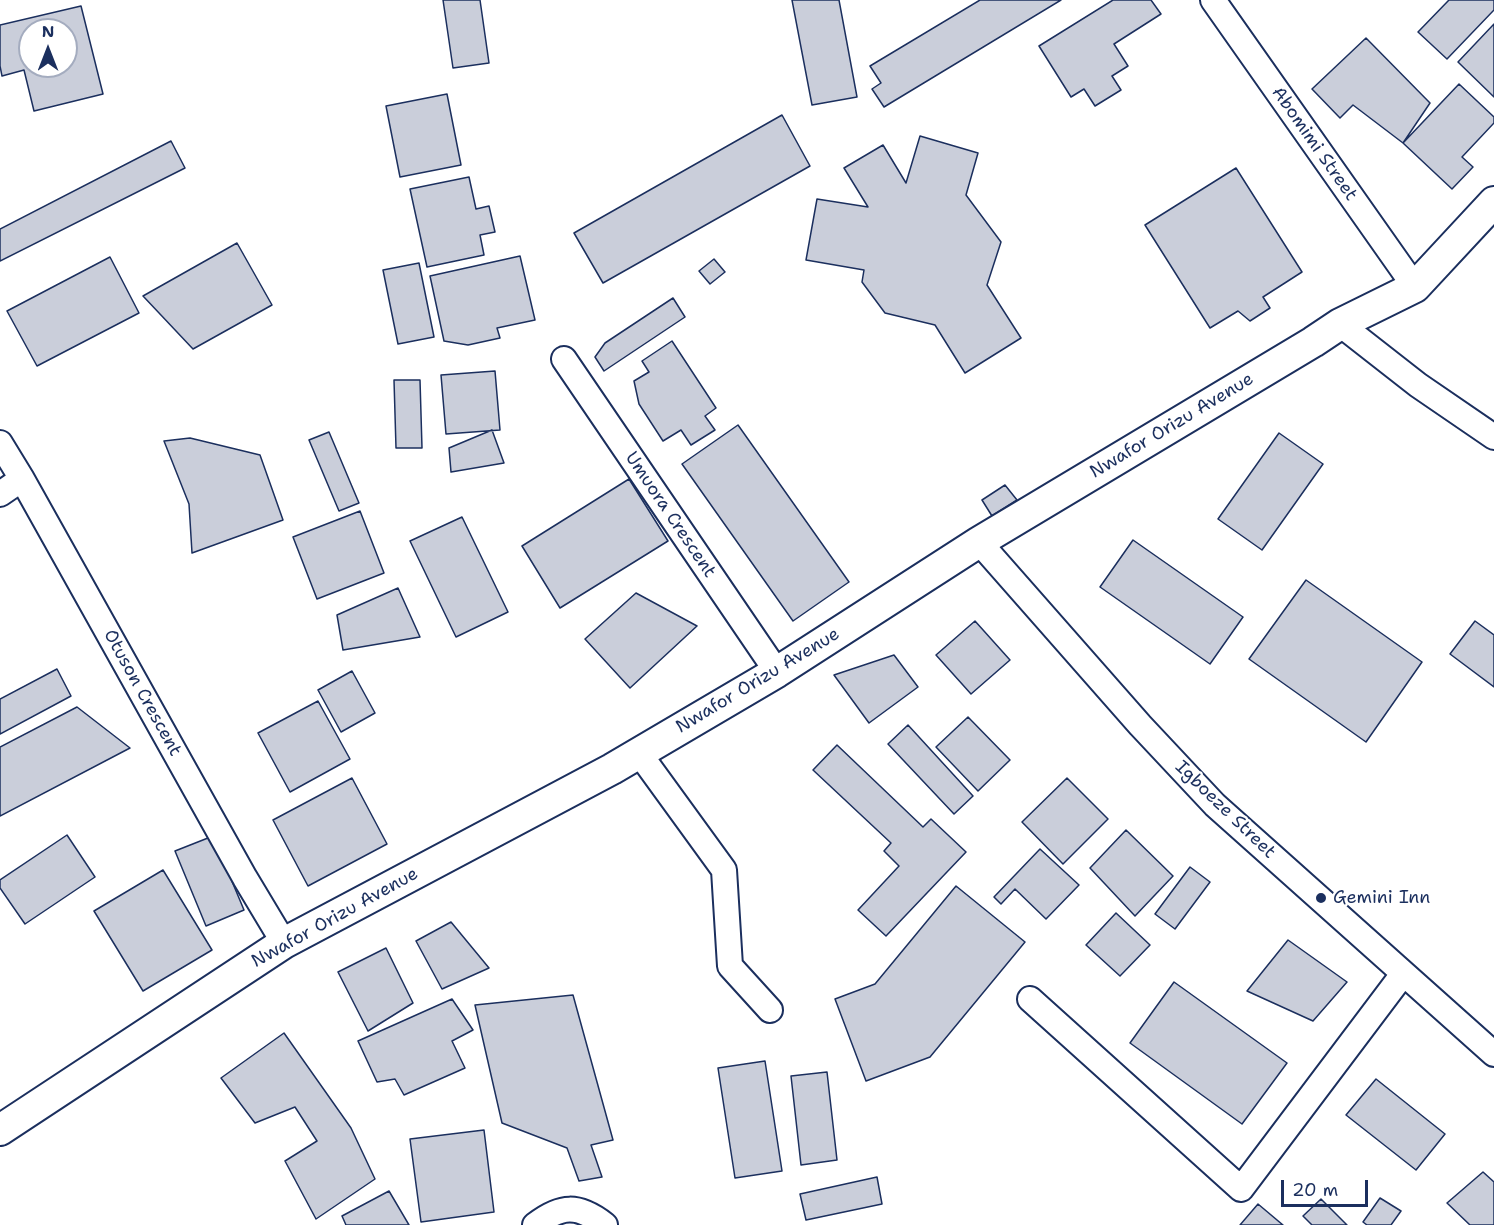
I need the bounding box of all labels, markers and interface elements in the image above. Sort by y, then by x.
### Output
north arrow [18,18,78,78]
text: N [42,21,54,42]
street label: Abomimi Street [1267,83,1361,205]
street label: Nwafor Orizu Avenue [1086,369,1258,483]
street label: Umuora Crescent [620,448,720,582]
street label: Nwafor Orizu Avenue [672,624,844,738]
street label: Otuson Crescent [98,626,186,760]
street label: Igboeze Street [1170,757,1280,863]
street label: Nwafor Orizu Avenue [248,863,422,973]
place label: Gemini Inn [1333,887,1430,909]
marker: Gemini Inn [1314,891,1328,905]
scale bar [1284,1168,1371,1206]
text: 20 m [1292,1178,1338,1202]

